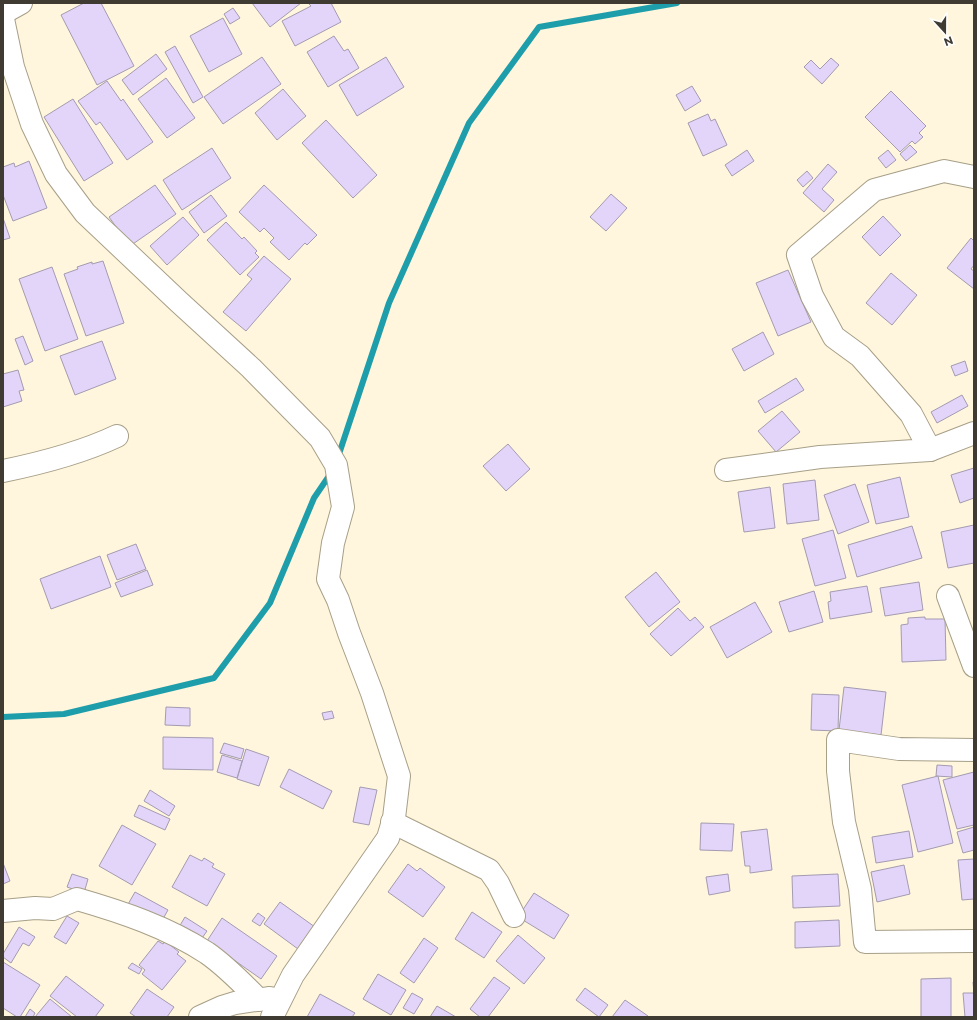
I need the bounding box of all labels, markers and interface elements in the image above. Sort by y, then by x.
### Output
north arrow [925,12,965,52]
text: N [942,33,955,49]

